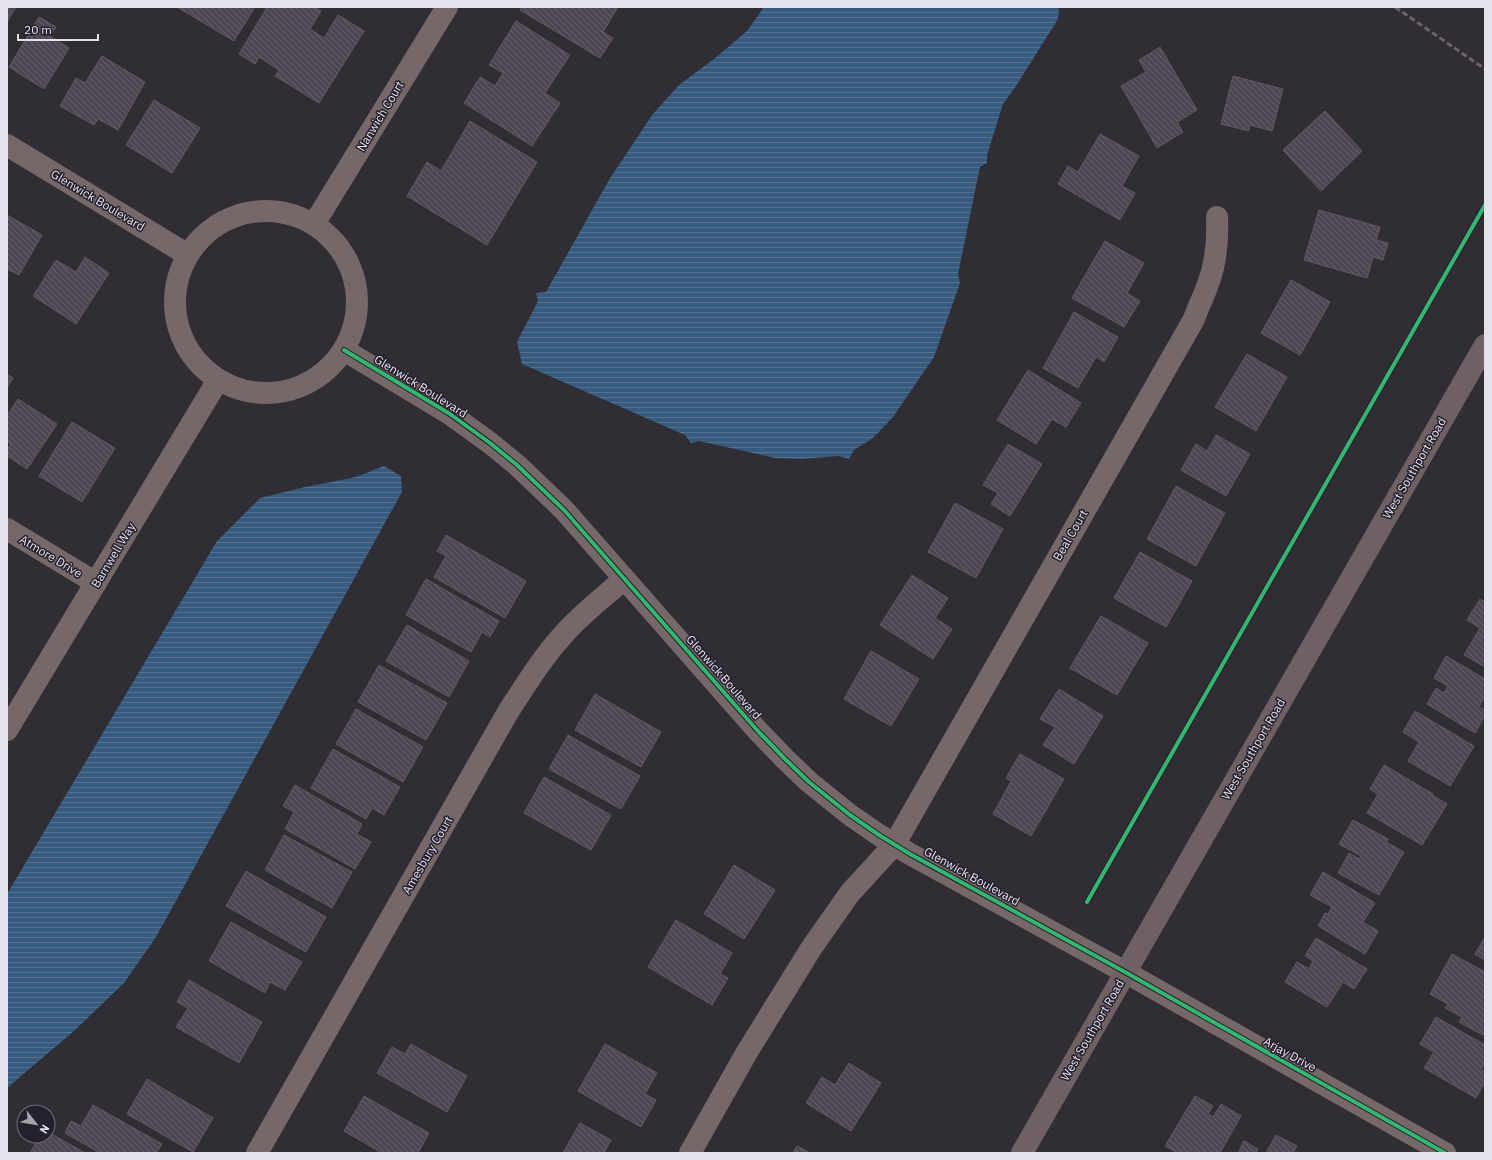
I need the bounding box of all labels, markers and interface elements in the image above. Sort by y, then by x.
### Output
scale bar [18,16,98,42]
text: 20 m [24,22,52,37]
street label: Nanwich Court [353,78,407,154]
street label: Glenwick Boulevard [48,166,148,234]
street label: Glenwick Boulevard [372,351,470,421]
street label: West Southport Road [1379,415,1449,521]
street label: Beal Court [1049,507,1091,563]
street label: Barnwell Way [88,520,138,590]
street label: Atmore Drive [17,531,86,581]
street label: Glenwick Boulevard [683,632,765,722]
street label: West Southport Road [1218,696,1288,802]
street label: Amesbury Court [399,813,455,897]
street label: Glenwick Boulevard [922,844,1022,908]
street label: West Southport Road [1057,977,1127,1083]
street label: Arjay Drive [1261,1033,1319,1075]
north arrow [16,1104,56,1144]
text: N [37,1122,53,1136]

